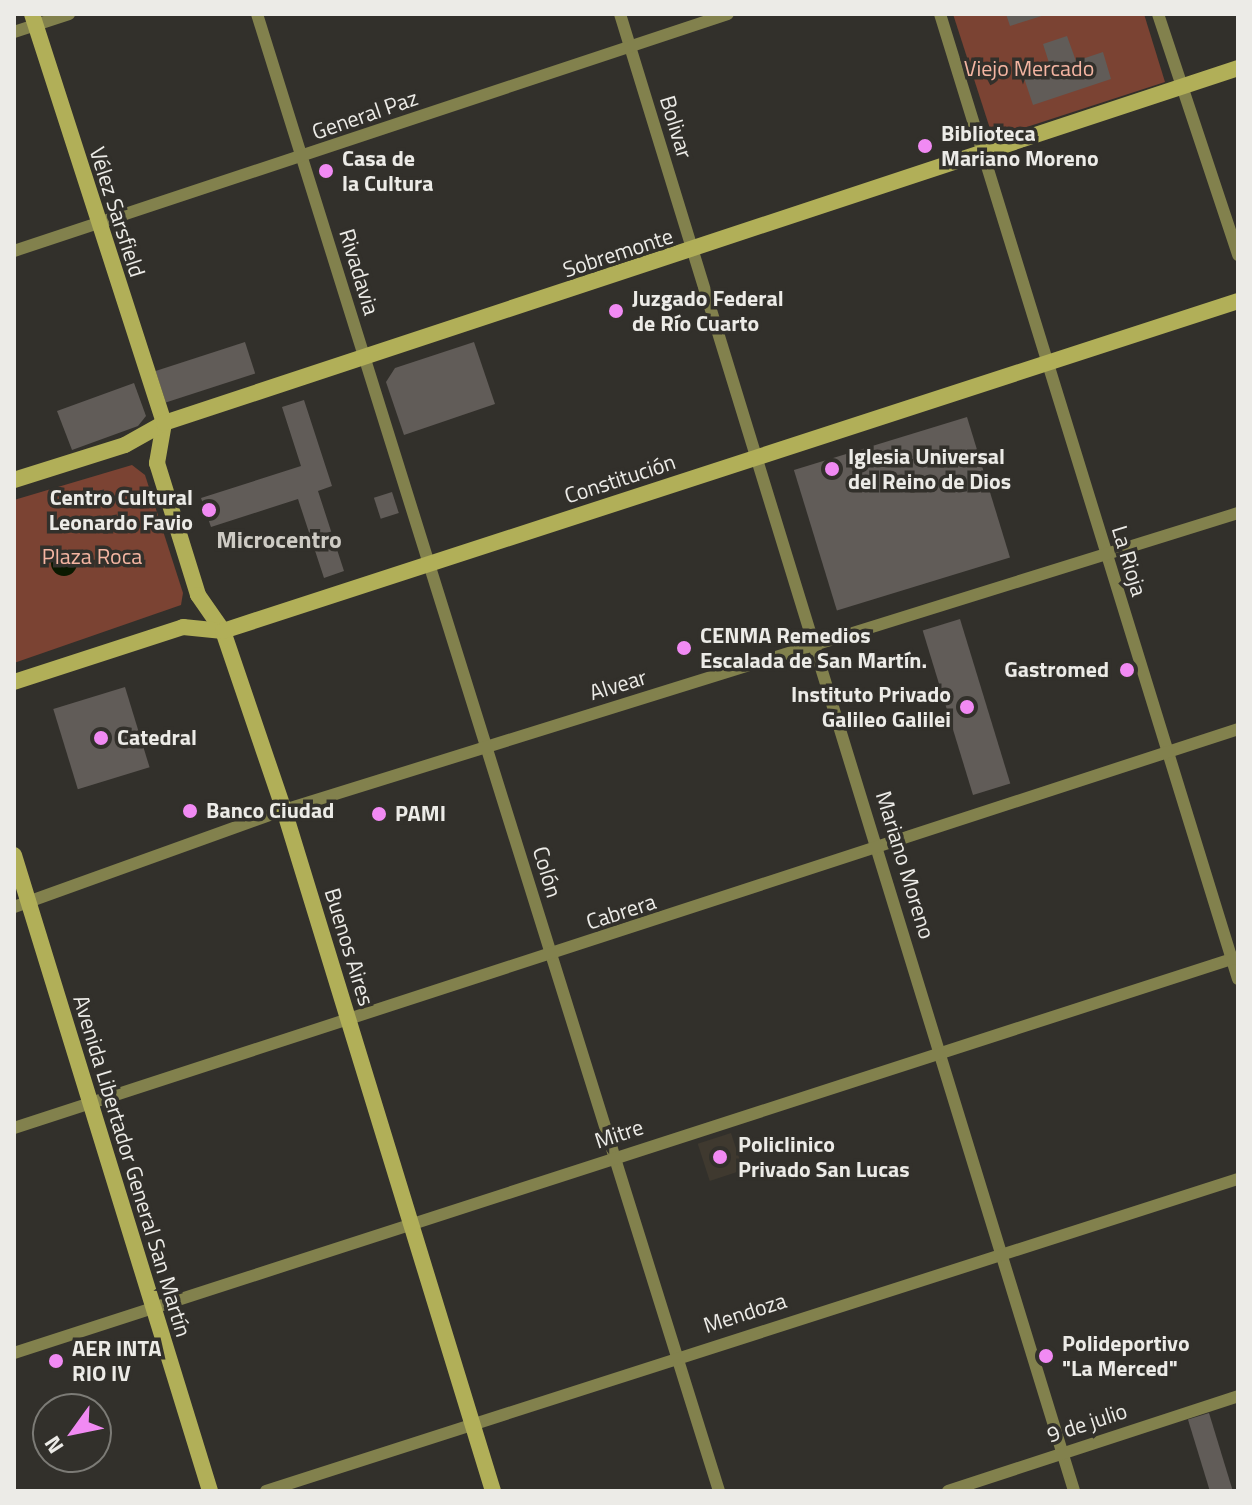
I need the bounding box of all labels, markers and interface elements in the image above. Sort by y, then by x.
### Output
park label: Viejo Mercado [964,56,1094,82]
street label: General Paz [309,85,421,145]
street label: Bolivar [654,92,698,162]
place label: Biblioteca Mariano Moreno [941,120,1099,172]
marker: Biblioteca Mariano Moreno [916,137,934,155]
street label: Vélez Sarsfield [84,144,150,280]
place label: Casa de la Cultura [342,145,434,196]
marker: Casa de la Cultura [317,162,335,180]
street label: Sobremonte [560,223,676,283]
street label: Rivadavia [333,226,385,318]
place label: Juzgado Federal de Río Cuarto [632,285,784,336]
marker: Juzgado Federal de Río Cuarto [607,302,625,320]
place label: Iglesia Universal del Reino de Dios [848,443,1011,494]
street label: Constitución [561,449,679,509]
marker: Iglesia Universal del Reino de Dios [823,460,841,478]
place label: Centro Cultural Leonardo Favio [49,484,193,536]
marker: Centro Cultural Leonardo Favio [200,501,218,519]
street label: La Rioja [1106,523,1152,599]
district label: Microcentro [216,526,342,554]
park label: Plaza Roca [42,544,142,570]
place label: CENMA Remedios Escalada de San Martín. [700,622,927,674]
marker: CENMA Remedios Escalada de San Martín. [675,639,693,657]
place label: Gastromed [1004,657,1109,683]
marker: Gastromed [1116,659,1138,681]
street label: Alvear [586,664,650,706]
place label: Instituto Privado Galileo Galilei [791,681,951,732]
marker: Instituto Privado Galileo Galilei [958,698,976,716]
place label: Catedral [117,725,197,751]
marker: Catedral [92,729,110,747]
street label: Mariano Moreno [870,788,940,942]
place label: Banco Ciudad [206,798,334,824]
place label: PAMI [395,801,446,827]
marker: Banco Ciudad [181,802,199,820]
marker: PAMI [370,805,388,823]
street label: Colón [527,843,567,901]
street label: Buenos Aires [319,885,379,1009]
street label: Cabrera [583,888,659,936]
street label: Avenida Libertador General San Martín [67,992,197,1340]
street label: Mitre [591,1114,647,1154]
place label: Policlinico Privado San Lucas [738,1131,910,1182]
marker: Policlinico Privado San Lucas [709,1146,731,1168]
street label: Mendoza [700,1287,790,1339]
place label: Polideportivo "La Merced" [1062,1330,1190,1382]
place label: AER INTA RIO IV [72,1335,161,1386]
marker: Polideportivo "La Merced" [1037,1347,1055,1365]
marker: AER INTA RIO IV [47,1352,65,1370]
north arrow [32,1393,112,1473]
street label: 9 de julio [1044,1398,1130,1448]
text: N [35,1429,72,1461]

